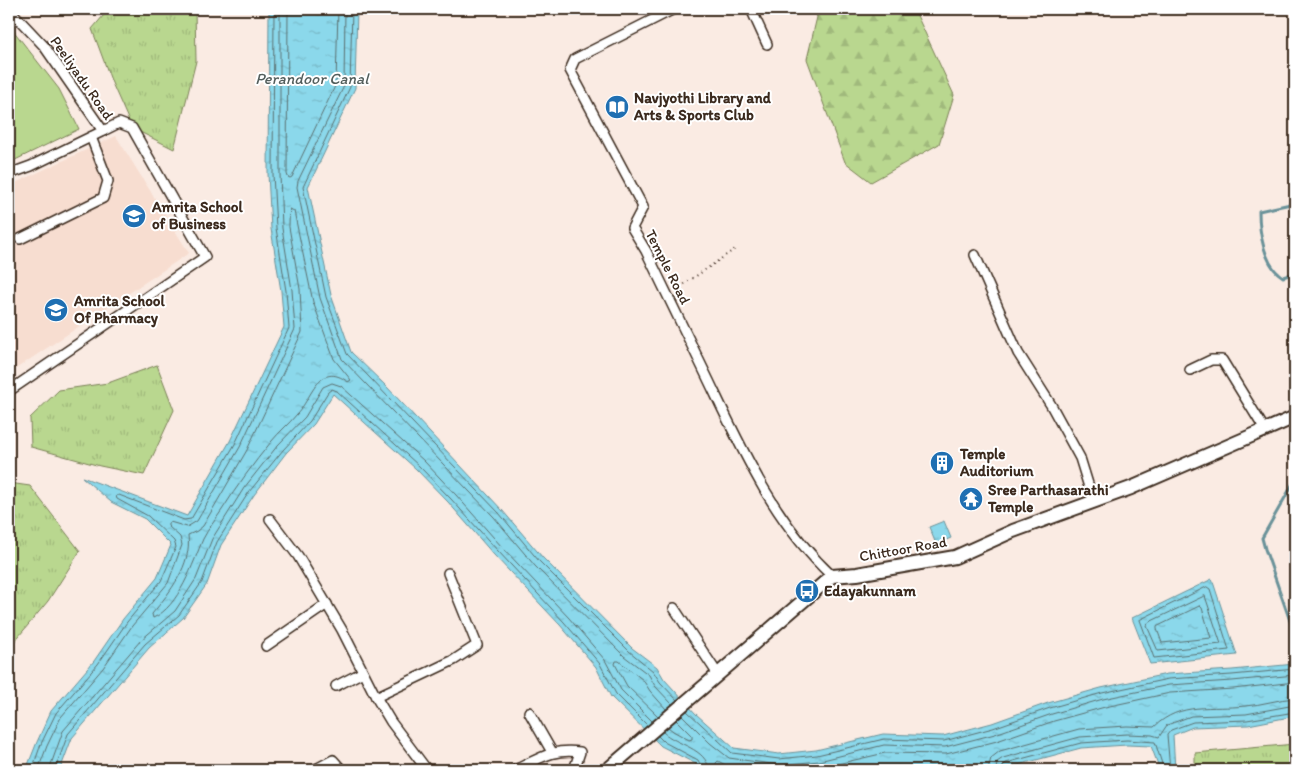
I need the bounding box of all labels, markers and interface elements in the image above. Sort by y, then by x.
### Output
street label: Peeliyadu Road [47,33,118,124]
water label: Perandoor Canal [255,69,370,88]
place label: Navjyothi Library and Arts & Sports Club [633,89,772,125]
library icon: Navjyothi Library and Arts & Sports Club [604,94,630,120]
place label: Amrita School of Business [151,198,244,233]
school or university icon: Amrita School of Business [121,203,147,229]
street label: Temple Road [641,227,695,308]
place label: Amrita School Of Pharmacy [73,292,166,328]
school or university icon: Amrita School Of Pharmacy [43,297,69,323]
place label: Temple Auditorium [959,445,1034,480]
building icon: Temple Auditorium [929,450,955,476]
place label: Sree Parthasarathi Temple [987,481,1109,517]
temple icon: Sree Parthasarathi Temple [958,486,984,512]
street label: Chittoor Road [858,532,948,566]
bus stop icon: Edayakunnam [794,578,820,604]
place label: Edayakunnam [824,582,916,601]

